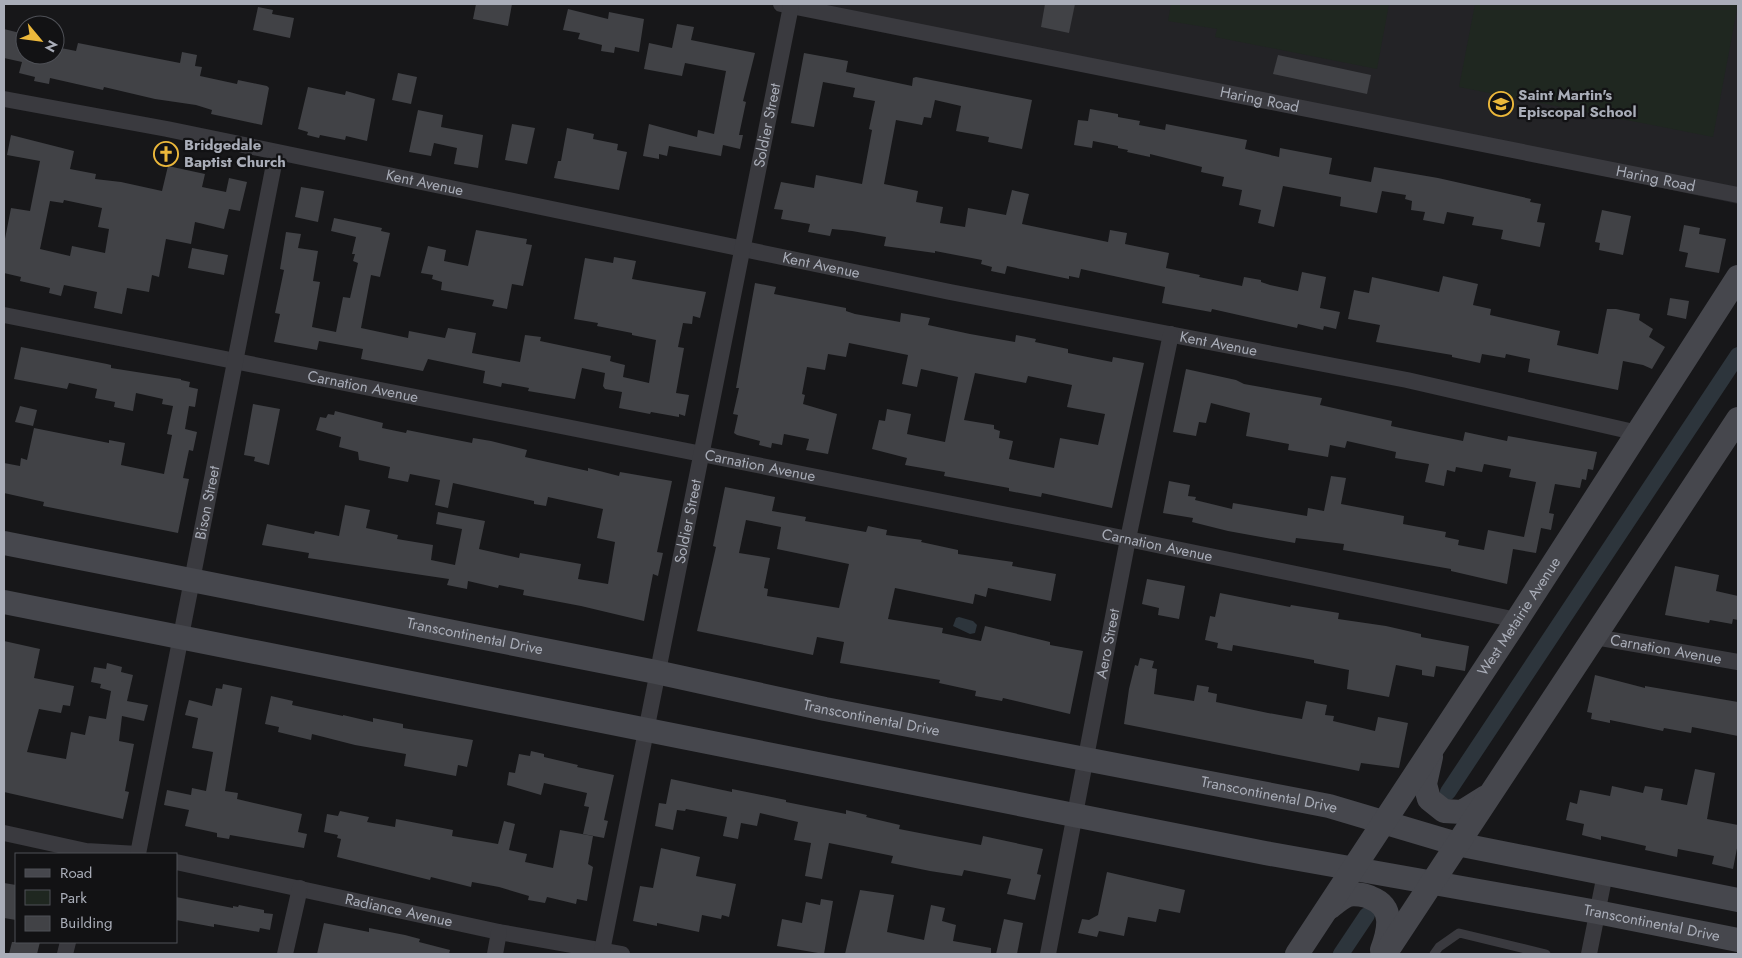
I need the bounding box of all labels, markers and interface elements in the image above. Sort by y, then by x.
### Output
north arrow [15,15,65,65]
text: N [40,37,63,56]
street label: Soldier Street [748,81,786,169]
street label: Haring Road [1218,81,1301,118]
place label: Saint Martin's Episcopal School [1518,84,1637,123]
school or university icon: Saint Martin's Episcopal School [1488,91,1514,117]
place label: Bridgedale Baptist Church [184,134,286,173]
church icon: Bridgedale Baptist Church [153,141,179,167]
street label: Haring Road [1614,160,1697,197]
street label: Kent Avenue [384,164,466,201]
street label: Kent Avenue [781,246,862,284]
street label: Kent Avenue [1178,325,1259,362]
street label: Carnation Avenue [306,365,421,408]
street label: Carnation Avenue [703,444,818,488]
street label: Bison Street [189,464,225,542]
street label: Soldier Street [669,477,707,566]
street label: Carnation Avenue [1100,523,1215,567]
street label: West Metairie Avenue [1472,552,1566,680]
street label: Aero Street [1090,606,1125,681]
street label: Transcontinental Drive [405,612,545,660]
street label: Carnation Avenue [1609,629,1724,670]
street label: Transcontinental Drive [801,694,942,742]
street label: Transcontinental Drive [1199,771,1340,819]
legend [15,853,178,943]
text: Road [60,862,92,884]
text: Park [60,887,87,909]
street label: Radiance Avenue [343,888,455,933]
street label: Transcontinental Drive [1582,899,1722,947]
text: Building [60,912,112,934]

